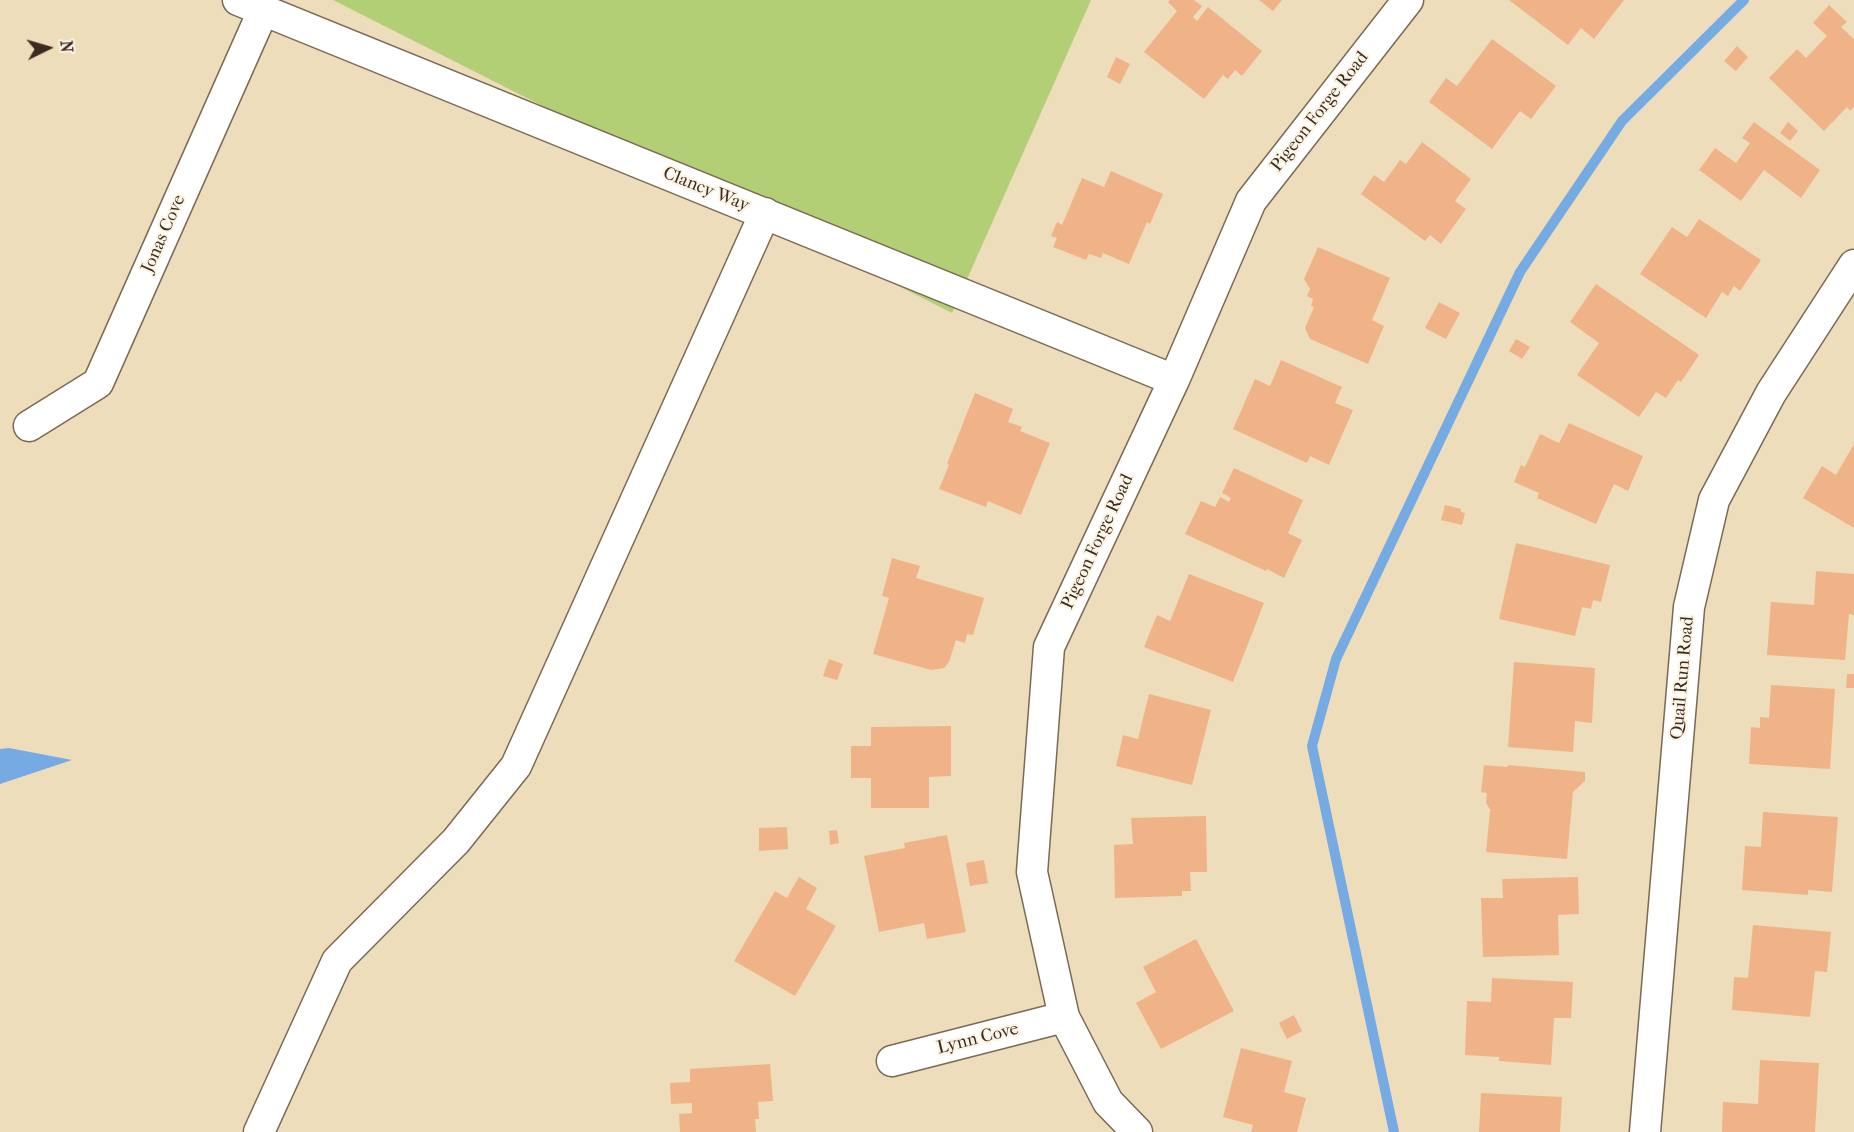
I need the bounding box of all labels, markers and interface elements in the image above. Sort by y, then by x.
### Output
north arrow [18,18,78,78]
text: N [56,40,76,53]
street label: Pigeon Forge Road [1266,48,1374,176]
street label: Clancy Way [660,163,752,217]
street label: Jonas Cove [137,192,191,276]
street label: Pigeon Forge Road [1057,471,1139,613]
street label: Quail Run Road [1667,615,1699,741]
street label: Lynn Cove [935,1018,1021,1060]

